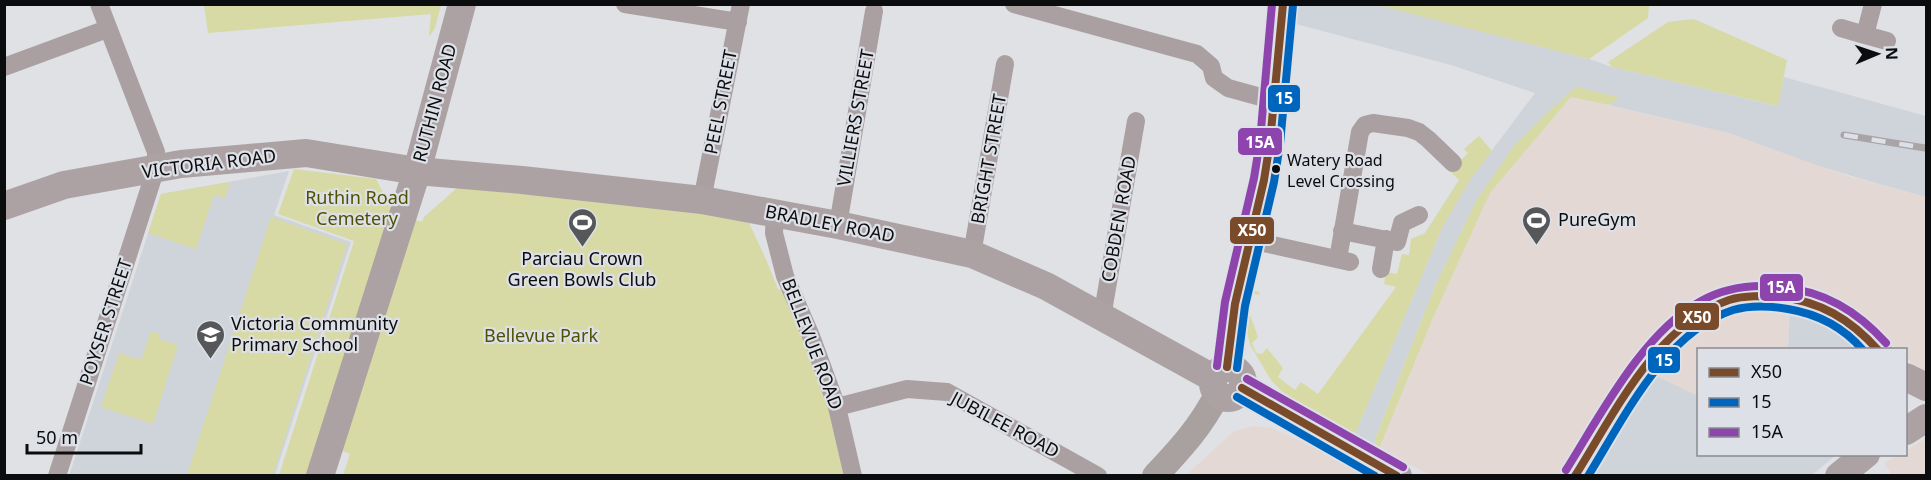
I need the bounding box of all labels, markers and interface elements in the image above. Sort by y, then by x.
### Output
north arrow [1847,24,1907,84]
street label: RUTHIN ROAD [407,41,461,165]
street label: PEEL STREET [698,47,742,156]
street label: VILLIERS STREET [831,47,879,188]
text: N [1881,47,1903,60]
line badge: 15 [1267,84,1301,113]
text: 15 [1275,87,1293,109]
street label: BRIGHT STREET [965,92,1011,226]
line badge: 15A [1237,127,1283,156]
text: 15A [1245,131,1276,153]
street label: VICTORIA ROAD [140,143,277,183]
place label: Watery Road Level Crossing [1287,149,1395,192]
street label: COBDEN ROAD [1095,154,1141,284]
marker: Watery Road Level Crossing [1270,163,1282,175]
park label: Ruthin Road Cemetery [305,185,409,230]
street label: BRADLEY ROAD [763,199,897,247]
sports icon: PureGym [1521,204,1553,246]
sports icon: Parciau Crown Green Bowls Club [566,206,598,248]
place label: PureGym [1558,207,1636,231]
line badge: X50 [1229,216,1275,245]
text: X50 [1237,219,1267,241]
place label: Parciau Crown Green Bowls Club [508,246,656,291]
street label: POYSER STREET [73,255,137,388]
line badge: 15A [1759,273,1804,302]
street label: BELLEVUE ROAD [777,275,849,413]
text: 15A [1766,276,1797,298]
line badge: X50 [1674,302,1720,331]
text: X50 [1682,306,1712,328]
place label: Victoria Community Primary School [231,311,399,356]
school or university icon: Victoria Community Primary School [194,318,226,360]
park label: Bellevue Park [484,323,598,347]
line badge: 15 [1647,346,1681,374]
legend [1697,348,1907,456]
text: 15 [1655,349,1673,371]
text: X50 [1751,359,1782,383]
street label: JUBILEE ROAD [945,385,1064,463]
text: 15 [1751,389,1772,413]
scale bar [27,417,141,455]
text: 15A [1751,419,1784,443]
text: 50 m [36,425,78,449]

